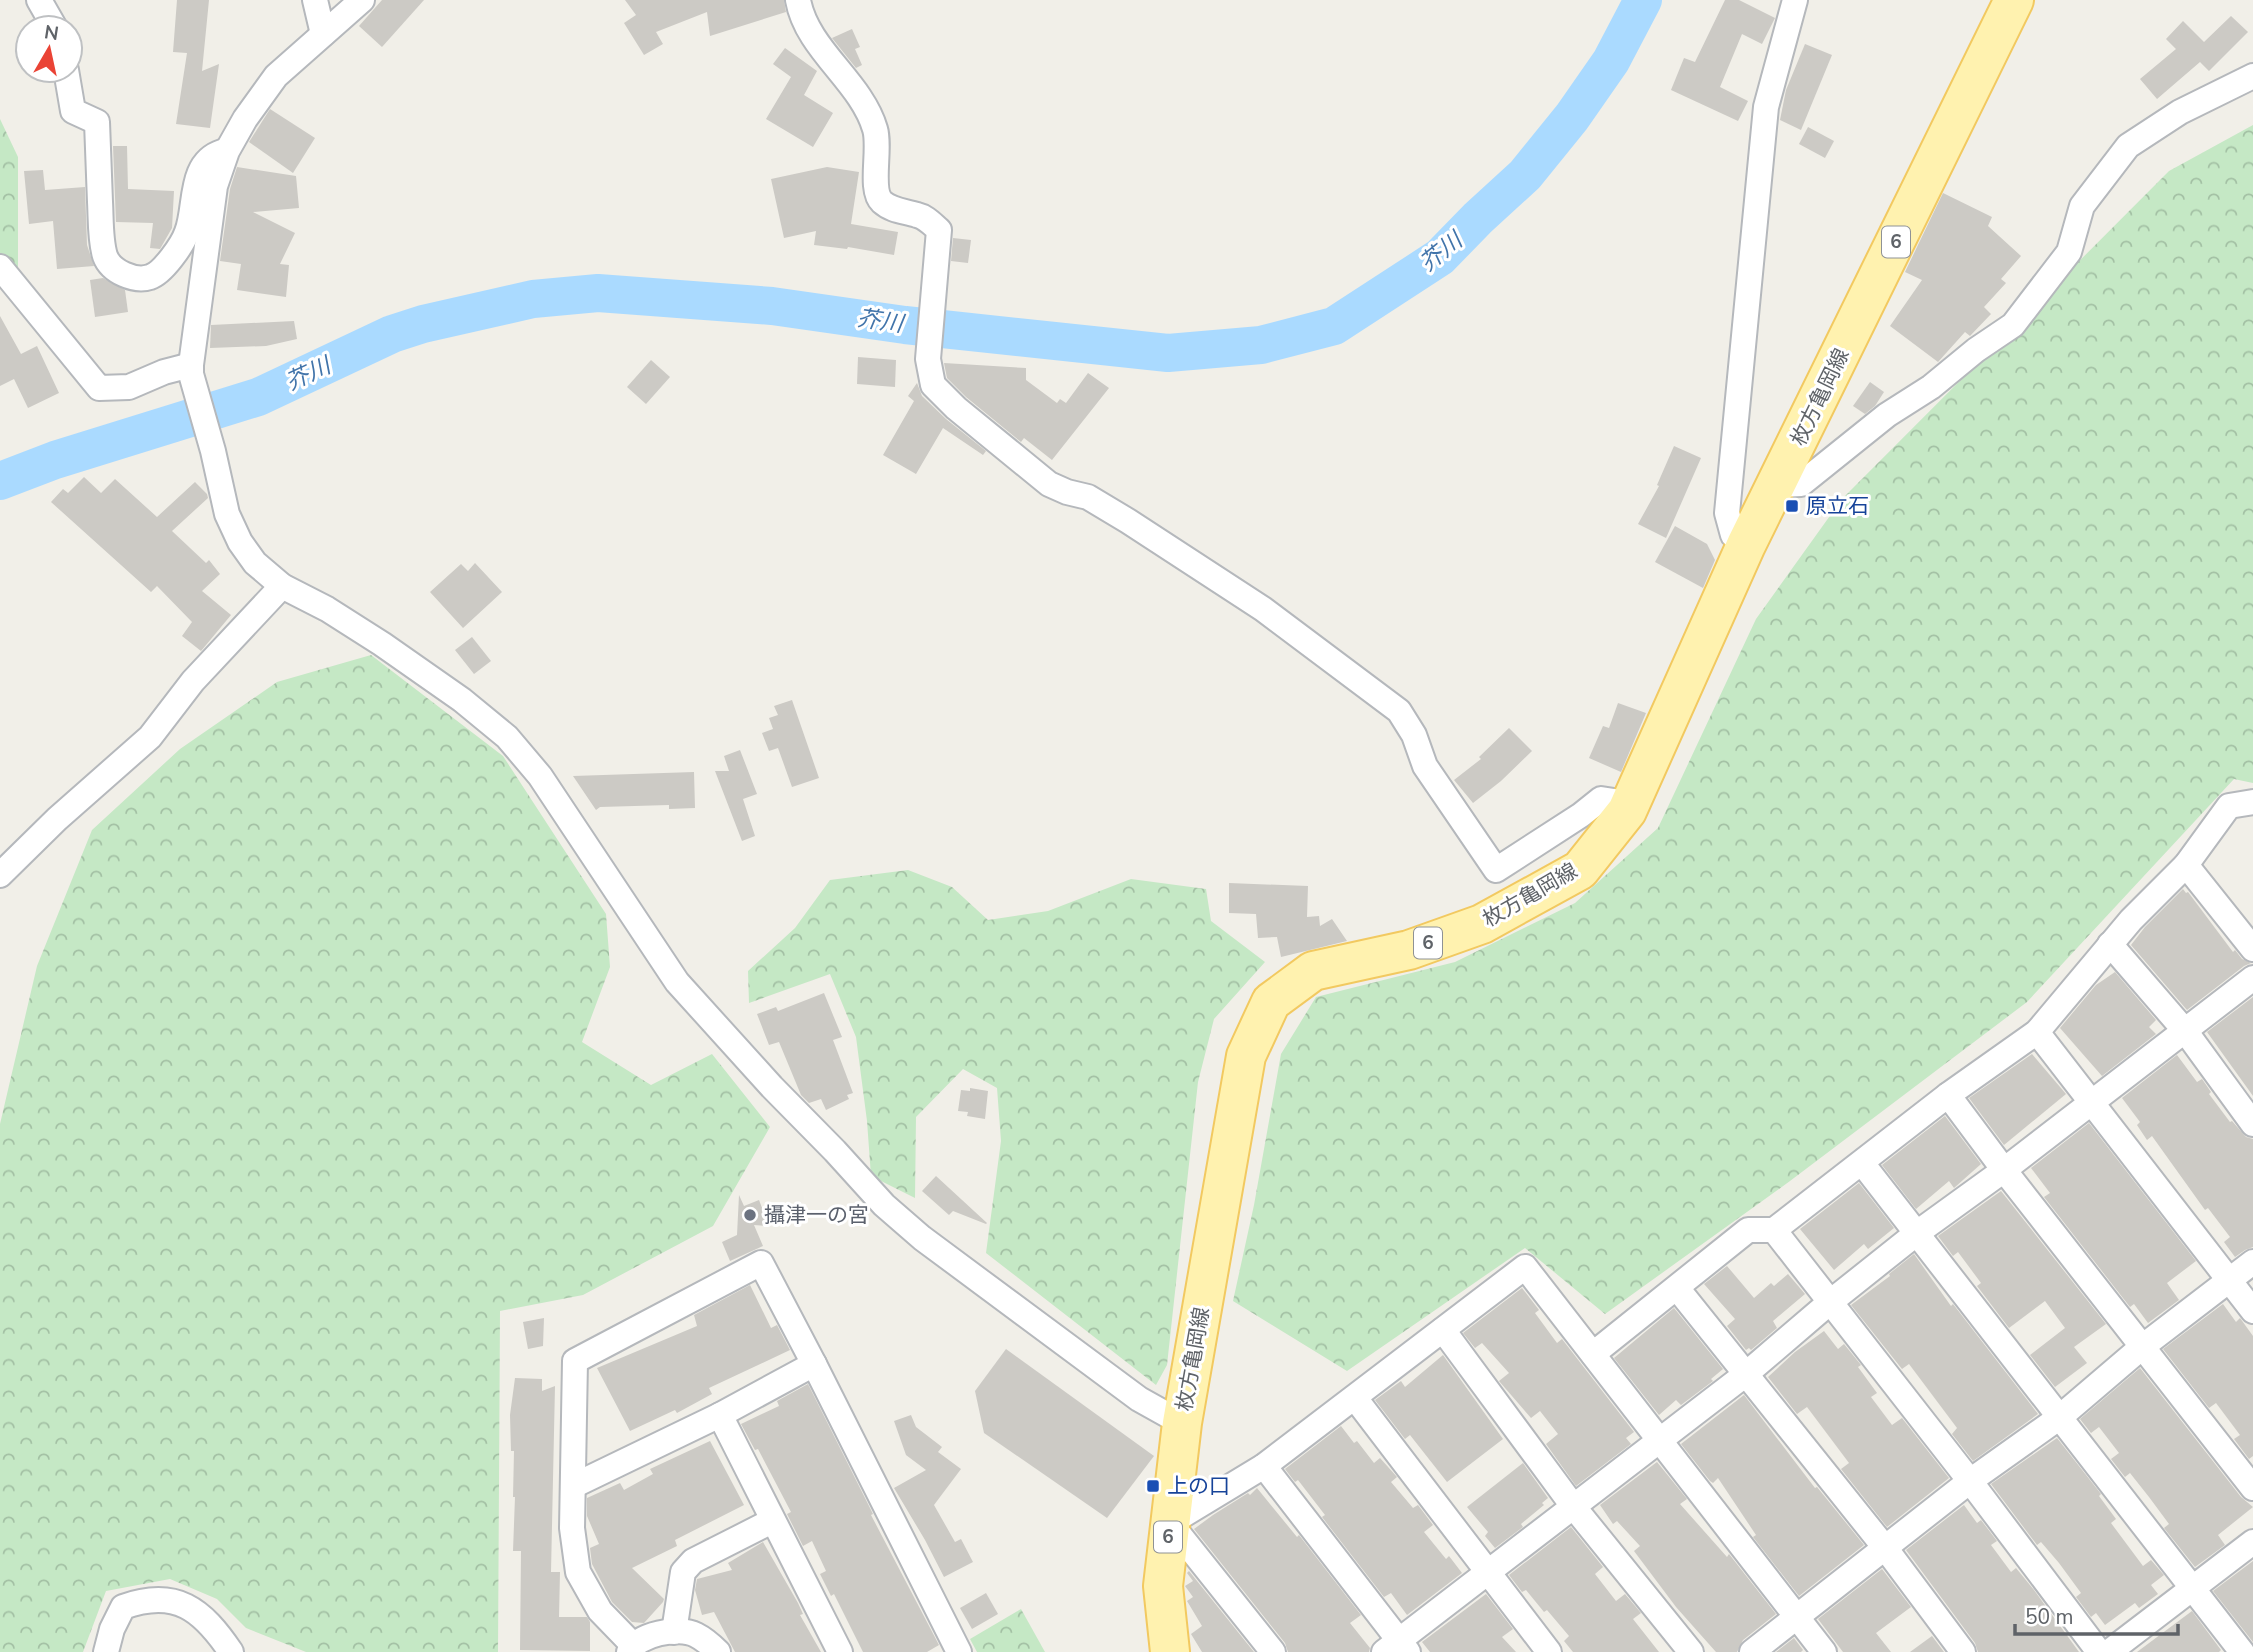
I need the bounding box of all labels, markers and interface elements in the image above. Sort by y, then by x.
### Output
north arrow [14,14,84,84]
text: N [42,19,61,47]
water label: 芥川 [1413,224,1471,279]
road number: 6 [1882,226,1910,258]
water label: 芥川 [855,302,908,340]
street label: 枚方亀岡線 [1784,344,1856,450]
water label: 芥川 [281,349,338,398]
place label: 原立石 [1806,492,1869,520]
marker: 原立石 [1784,498,1800,514]
street label: 枚方亀岡線 [1478,857,1582,933]
road number: 6 [1414,928,1442,959]
place label: 攝津一の宮 [764,1201,869,1229]
marker: 攝津一の宮 [742,1207,758,1223]
street label: 枚方亀岡線 [1170,1305,1216,1413]
place label: 上の口 [1167,1472,1230,1500]
marker: 上の口 [1145,1478,1161,1494]
road number: 6 [1154,1522,1182,1553]
scale bar [2015,1592,2178,1636]
text: 50 m [2025,1603,2074,1631]

